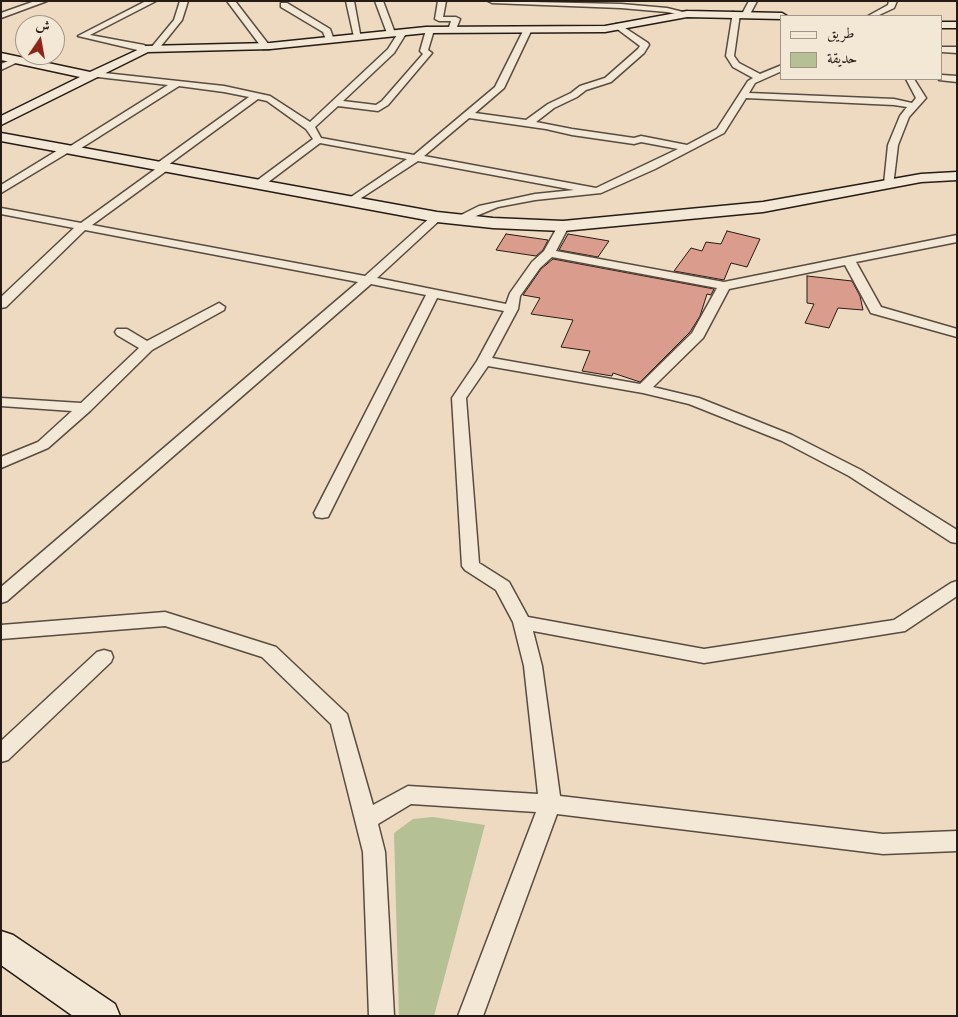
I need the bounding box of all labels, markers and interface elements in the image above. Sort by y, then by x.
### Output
north arrow [15,15,65,65]
legend [780,15,943,80]
text: ش [34,16,52,36]
text: طريق [827,24,854,42]
text: حديقة [827,49,857,67]

